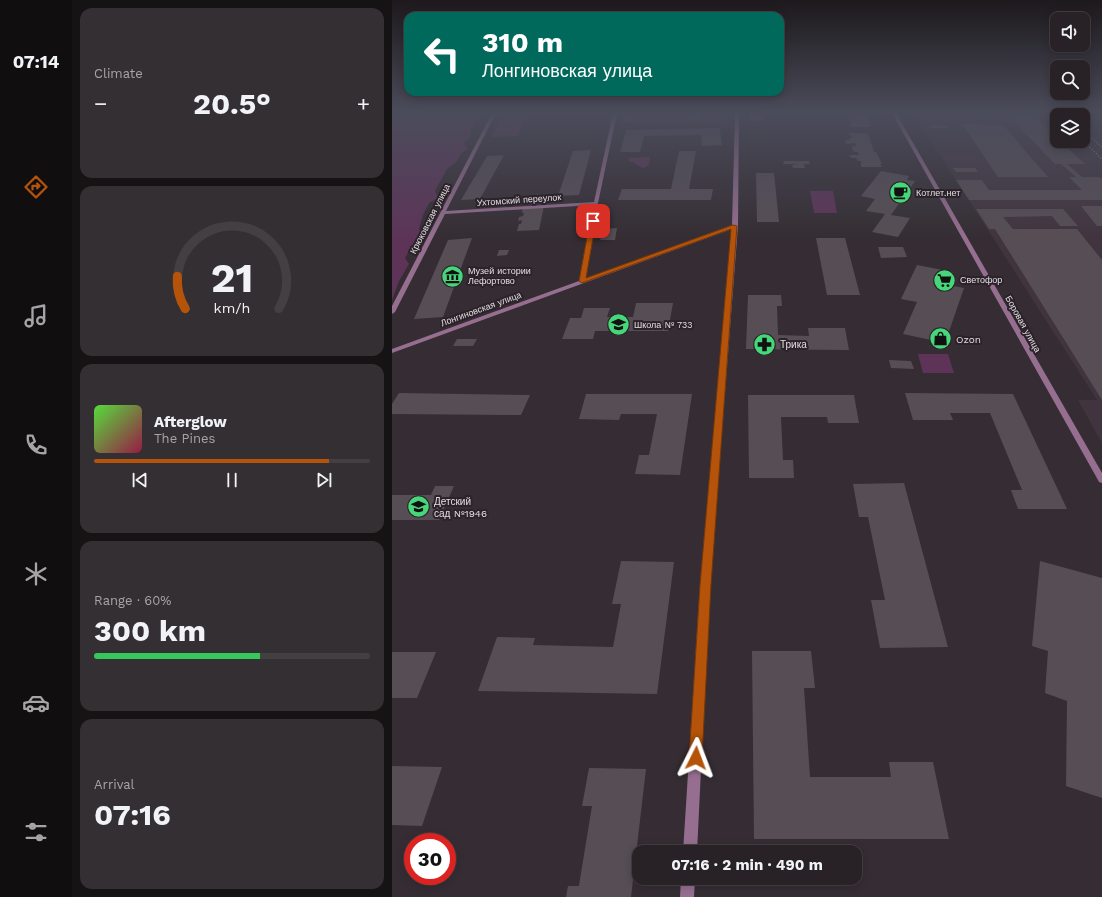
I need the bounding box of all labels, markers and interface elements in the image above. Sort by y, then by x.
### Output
map controls [1050,12,1090,148]
button: sound [1050,12,1090,52]
text: 310 m [482,26,563,59]
icon: left [416,28,468,80]
text: 07:14 [13,51,59,72]
text: Лонгиновская улица [482,60,652,81]
button: search [1050,60,1090,100]
text: Climate [94,66,143,81]
text: 20.5° [193,86,271,121]
text: − [94,91,107,116]
text: + [357,91,370,116]
button: layers [1050,108,1090,148]
icon: directions [22,173,50,201]
cafe icon: Котлет.нет [888,180,914,206]
street label: Крюковская улица [408,182,452,256]
place label: Котлет.нет [916,188,960,198]
street label: Ухтомский переулок [476,192,562,208]
pin [576,204,610,238]
icon: arrive [582,210,604,232]
text: 21 [211,252,253,301]
museum icon: Музей истории Лефортово [439,263,465,289]
place label: Музей истории Лефортово [468,266,531,286]
supermarket icon: Светофор [932,267,958,293]
place label: Светофор [960,275,1002,285]
street label: Лонгиновская улица [439,290,523,328]
street label: Боровая улица [1003,294,1043,354]
text: km/h [214,299,250,315]
icon: music [22,302,50,330]
school or university icon: Школа № 733 [605,312,631,338]
place label: Школа № 733 [634,320,693,330]
shop icon: Ozon [927,326,953,352]
pharmacy icon: Трика [752,331,778,357]
place label: Ozon [956,334,981,345]
place label: Трика [780,339,807,350]
text: Afterglow [154,413,227,431]
icon: phone [22,431,50,459]
text: The Pines [154,431,215,446]
icon: previous [129,469,151,491]
icon: pause [221,469,243,491]
icon: next [313,469,335,491]
school or university icon: Детский сад №1946 [405,494,431,520]
place label: Детский сад №1946 [434,496,487,519]
icon: climate [22,560,50,588]
text: Range · 60% [94,593,171,608]
text: 300 km [94,613,206,648]
icon: car [22,689,50,717]
position arrow [675,737,717,779]
text: Arrival [94,777,135,792]
text: 07:16 [94,797,171,832]
icon: filters [22,818,50,846]
speed limit sign: 30 [404,833,456,885]
text: 07:16 · 2 min · 490 m [671,856,823,874]

